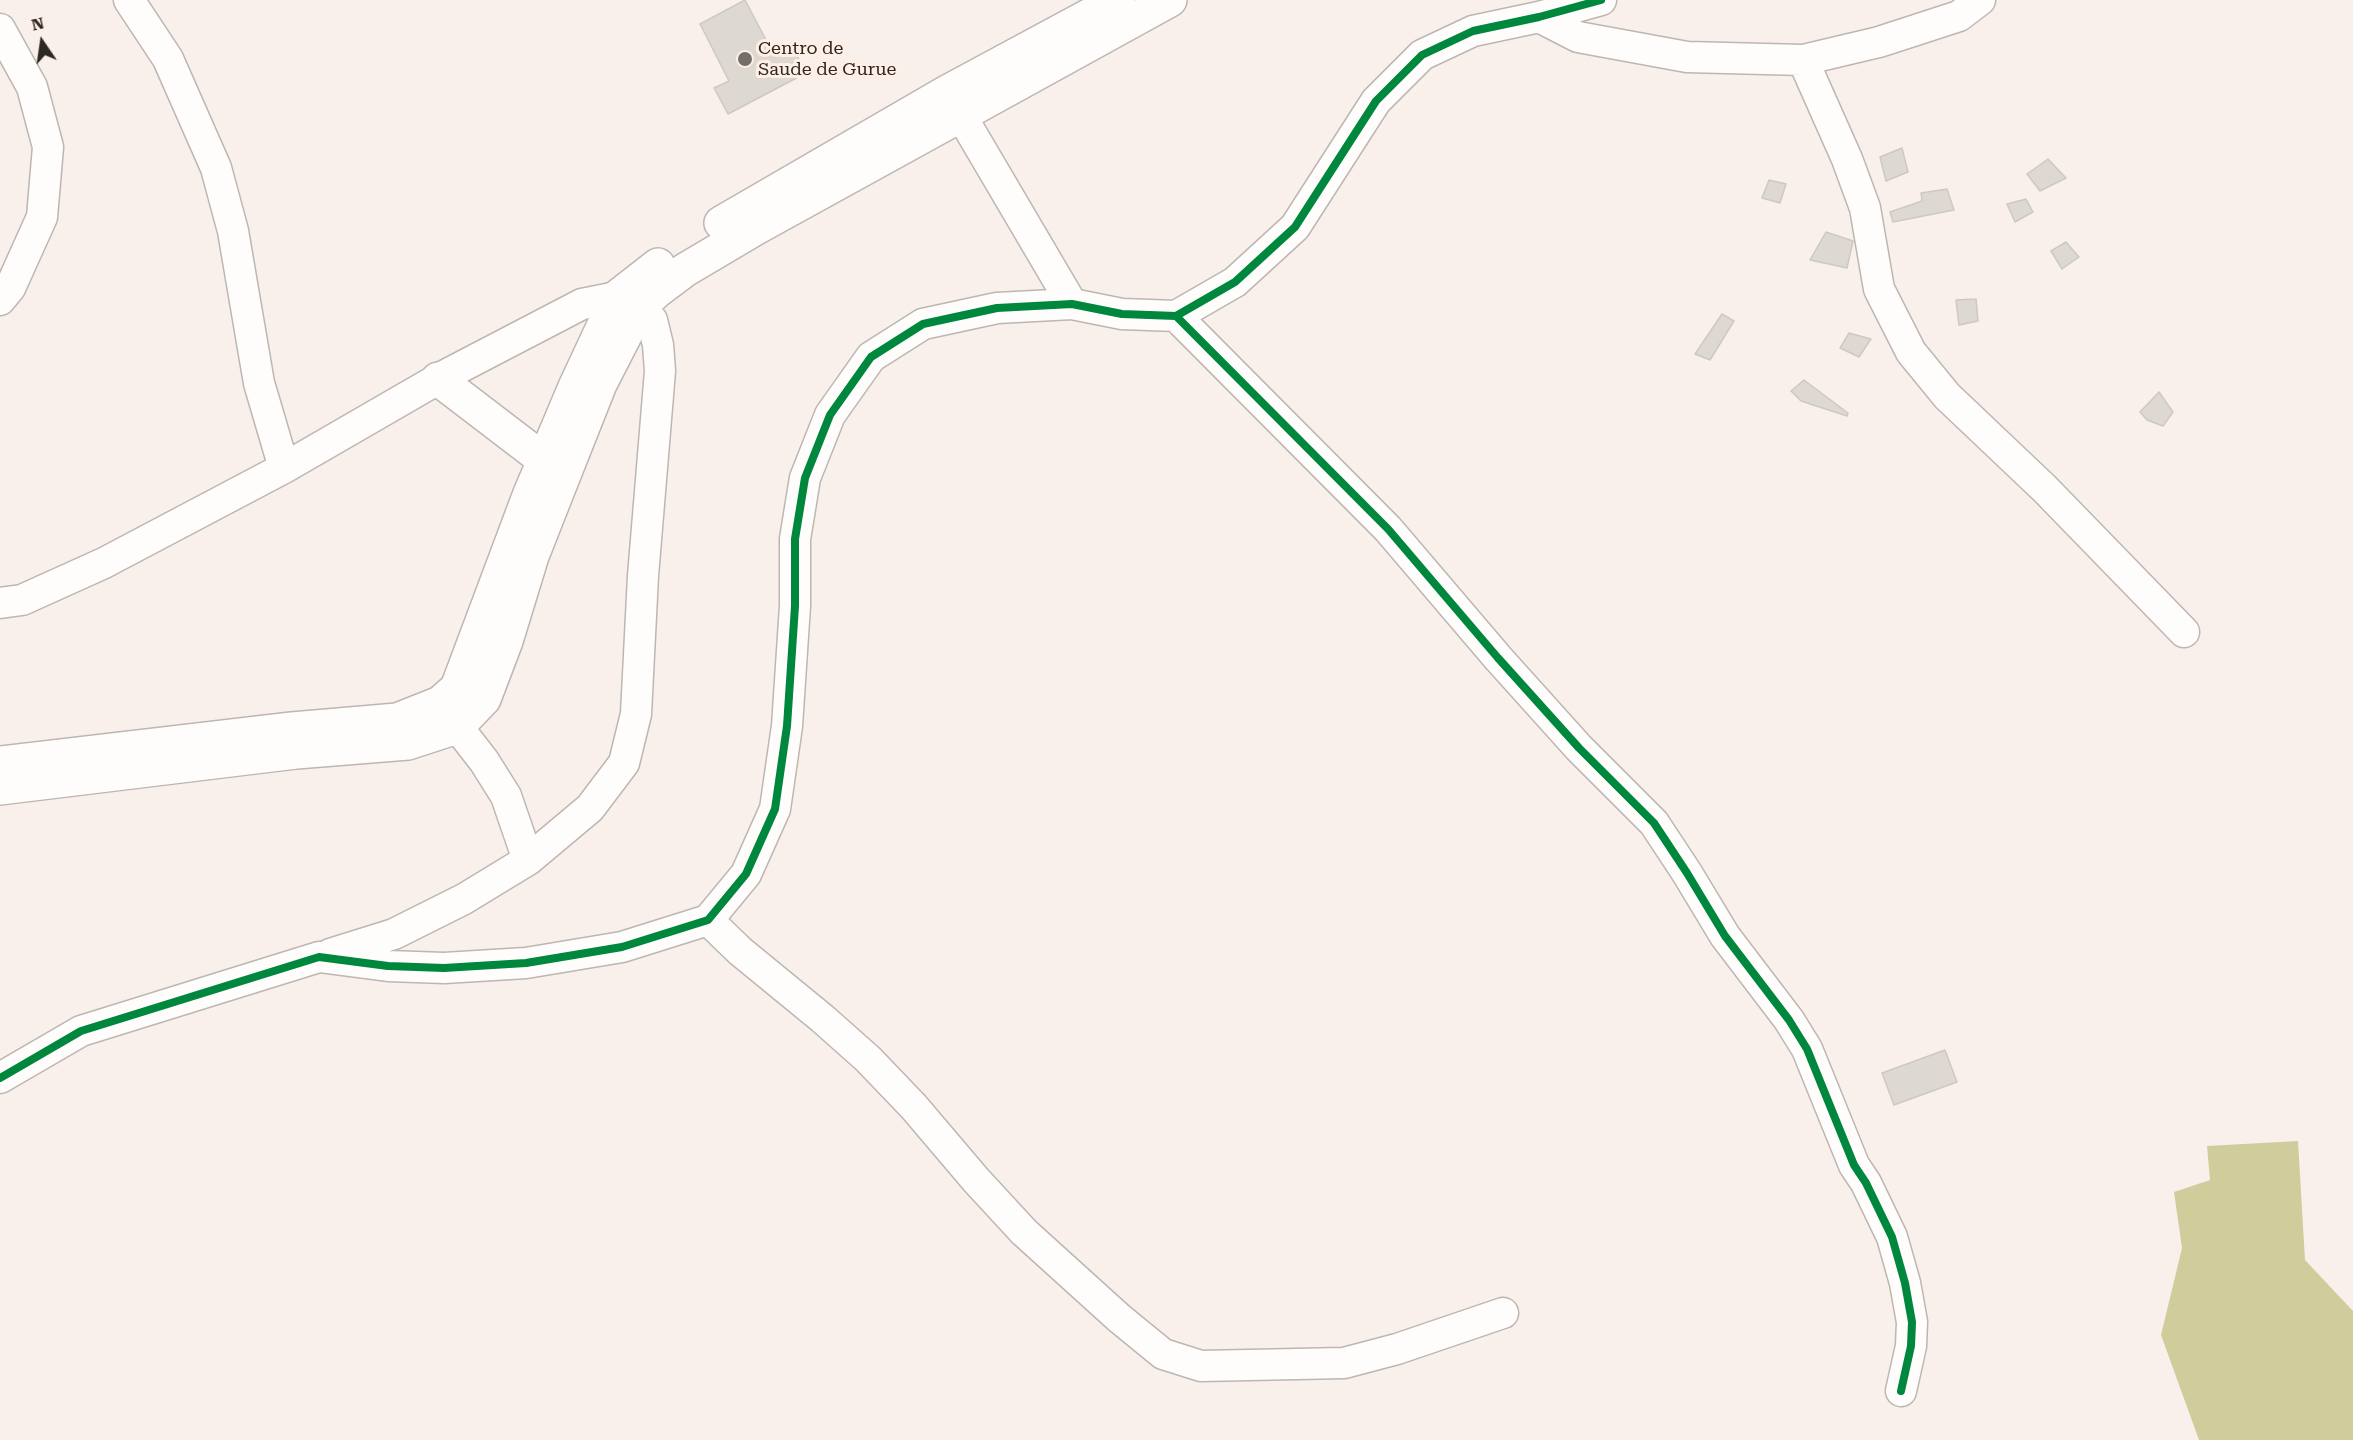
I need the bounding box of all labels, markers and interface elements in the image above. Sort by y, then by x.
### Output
north arrow [12,12,72,72]
text: N [30,13,46,35]
place label: Centro de Saude de Gurue [758,38,896,80]
marker: Centro de Saude de Gurue [736,50,754,68]

